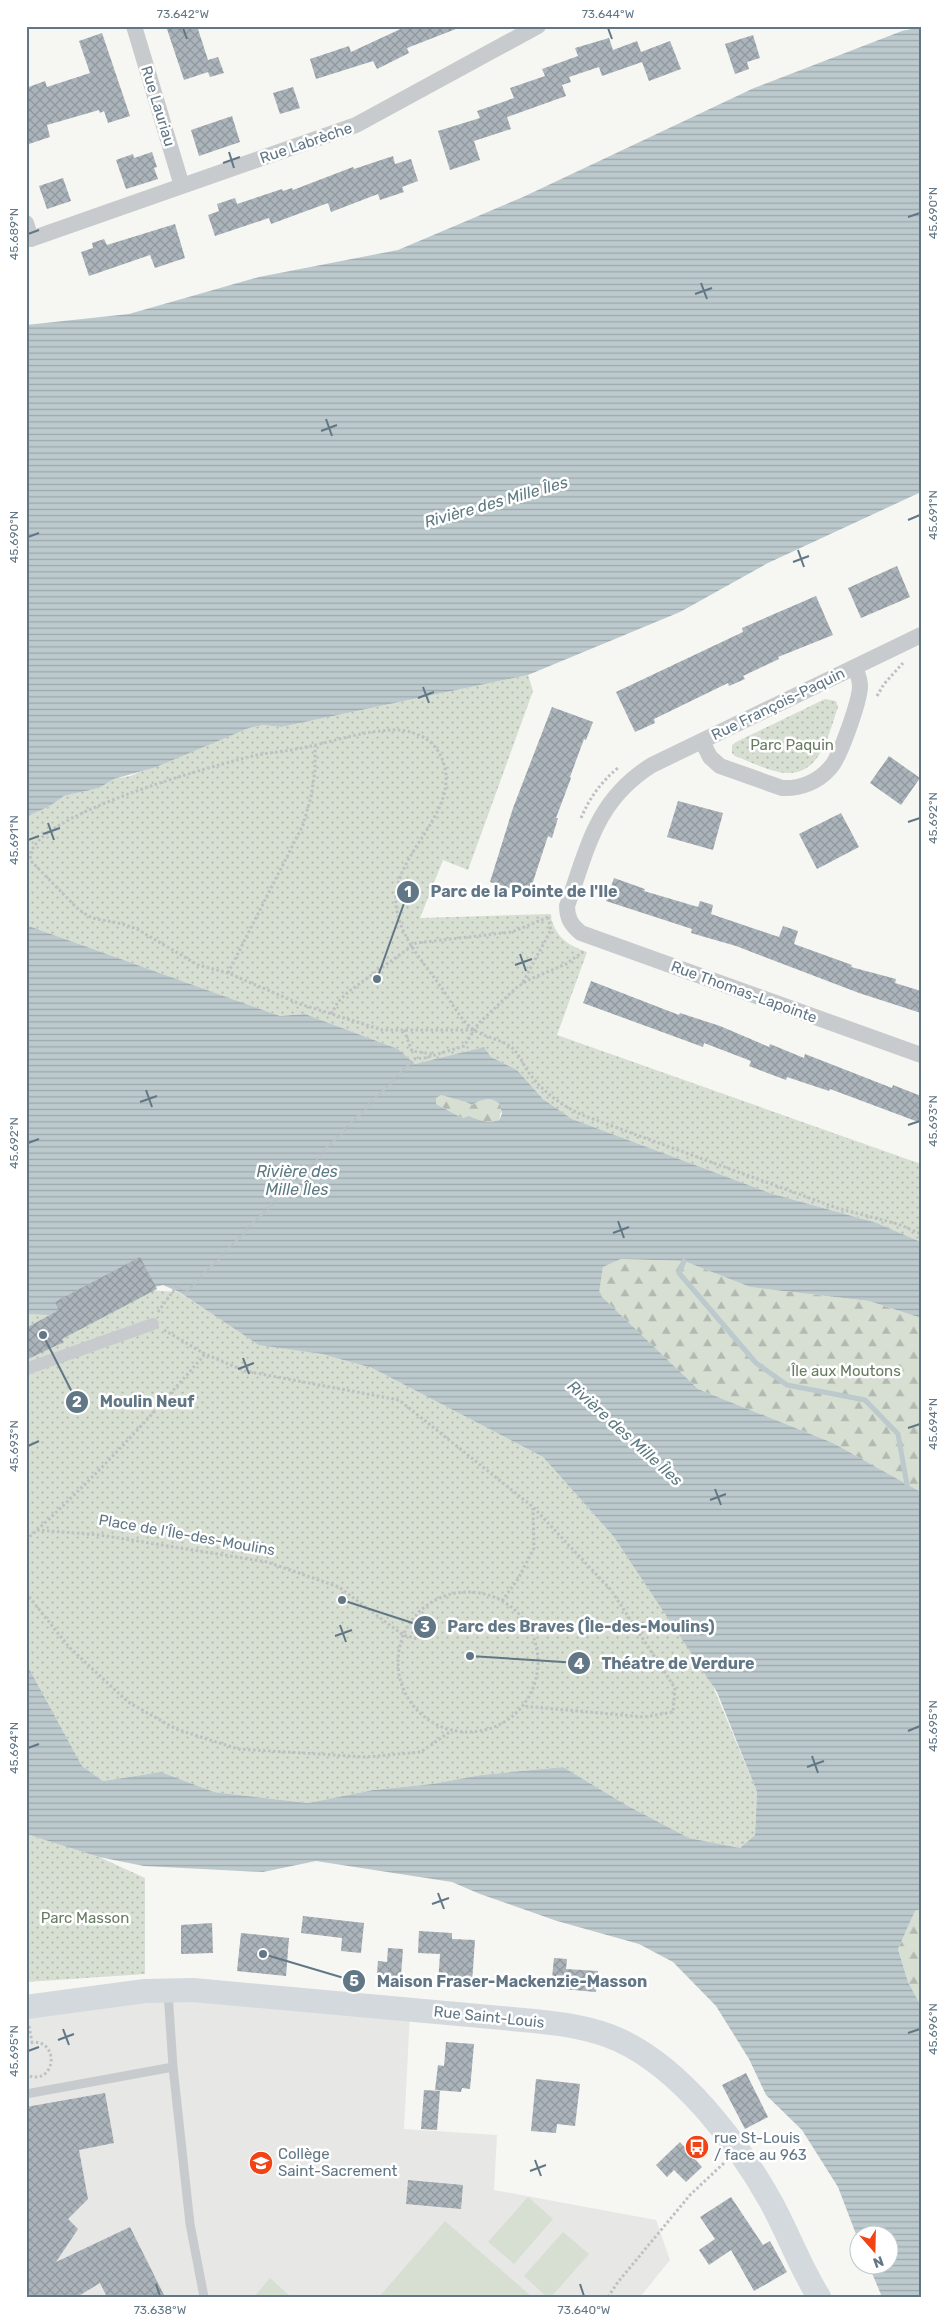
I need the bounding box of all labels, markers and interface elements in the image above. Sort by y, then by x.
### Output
text: 73.642°W [157,7,210,21]
text: 73.644°W [582,7,635,21]
street label: Rue Lauriau [137,64,179,148]
street label: Rue Labrèche [258,119,354,167]
text: 45.690°N [926,187,940,239]
text: 45.689°N [7,208,21,260]
water label: Rivière des Mille Îles [422,472,570,532]
text: 45.691°N [926,490,940,540]
text: 45.690°N [7,511,21,563]
street label: Rue François-Paquin [708,664,848,744]
park label: Parc Paquin [750,736,834,754]
text: 45.692°N [926,792,940,844]
text: 45.691°N [7,815,21,865]
callout: Parc de la Pointe de l'Ile [396,876,628,907]
text: Parc de la Pointe de l'Ile [431,882,617,901]
text: 1 [404,883,412,901]
street label: Rue Thomas-Lapointe [669,957,819,1027]
text: 45.693°N [926,1095,940,1147]
text: 45.692°N [7,1117,21,1169]
water label: Rivière des Mille Îles [256,1162,338,1199]
park label: Île aux Moutons [790,1362,901,1380]
water label: Rivière des Mille Îles [564,1376,686,1490]
callout: Moulin Neuf [65,1386,204,1417]
text: Moulin Neuf [100,1392,195,1411]
text: 2 [72,1393,82,1411]
text: 45.694°N [926,1398,940,1450]
text: 45.693°N [7,1420,21,1472]
street label: Place de l'Île-des-Moulins [97,1511,277,1559]
callout: Parc des Braves (Île-des-Moulins) [412,1611,725,1642]
text: Parc des Braves (Île-des-Moulins) [447,1616,715,1636]
text: 3 [420,1618,430,1636]
callout: Théatre de Verdure [566,1648,765,1679]
text: Théatre de Verdure [601,1654,755,1673]
text: 4 [574,1655,584,1673]
text: 45.695°N [926,1700,940,1752]
text: 45.694°N [7,1722,21,1774]
park label: Parc Masson [41,1909,129,1927]
callout: Maison Fraser-Mackenzie-Masson [342,1965,657,1996]
text: 5 [349,1972,359,1990]
text: Maison Fraser-Mackenzie-Masson [377,1972,647,1991]
street label: Rue Saint-Louis [433,2002,546,2032]
text: 45.696°N [926,2003,940,2055]
text: 45.695°N [7,2025,21,2077]
place label: rue St-Louis / face au 963 [714,2129,807,2164]
bus stop icon: rue St-Louis / face au 963 [684,2134,710,2160]
place label: Collège Saint-Sacrement [278,2145,398,2180]
school or university icon: Collège Saint-Sacrement [248,2150,274,2176]
north arrow [850,2226,900,2276]
text: N [871,2252,886,2271]
text: 73.638°W [134,2303,187,2317]
text: 73.640°W [558,2303,611,2317]

